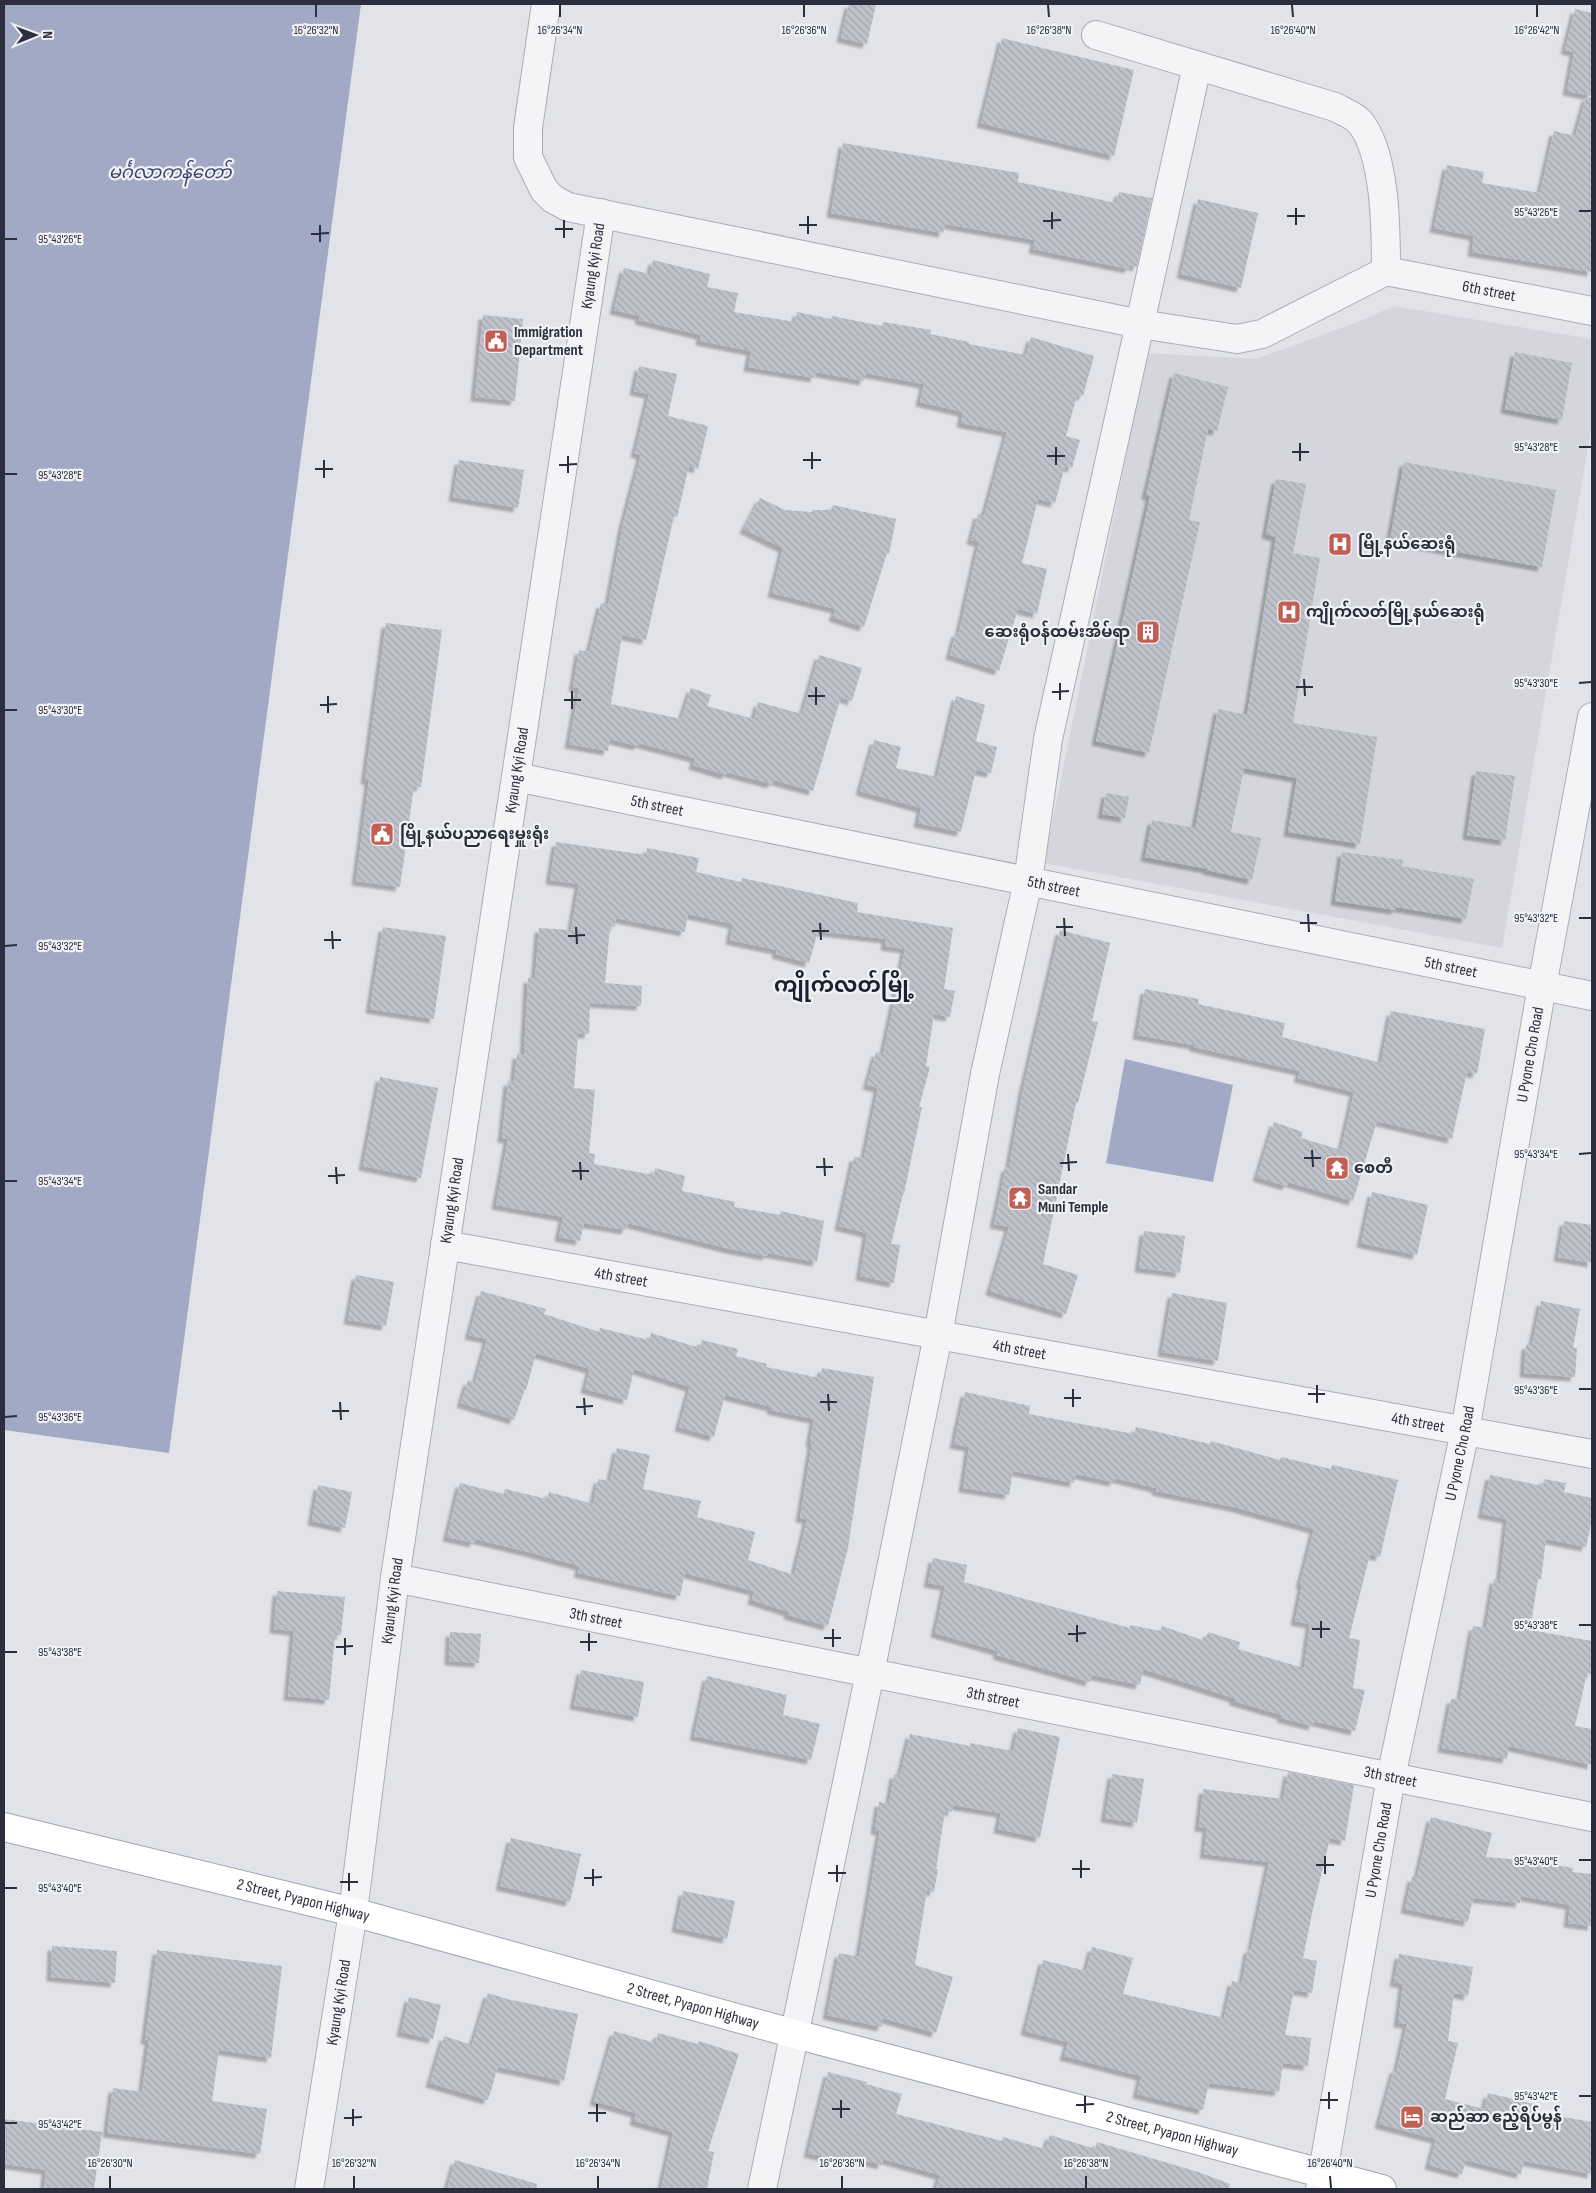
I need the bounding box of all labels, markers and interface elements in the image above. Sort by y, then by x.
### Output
north arrow [10,10,60,60]
text: 16°26'32"N [294,23,338,38]
text: 16°26'34"N [538,23,582,38]
text: 16°26'36"N [781,23,827,38]
text: 16°26'38"N [1027,23,1071,38]
text: 16°26'40"N [1270,23,1316,38]
text: 16°26'42"N [1515,23,1559,38]
text: N [39,31,56,39]
water label: မင်္ဂလာကန်တော် [109,159,233,187]
text: 95°43'26"E [1514,205,1558,220]
street label: Kyaung Kyi Road [577,222,609,310]
text: 95°43'26"E [38,232,82,247]
street label: 6th street [1461,277,1518,306]
place label: Immigration Department [514,323,583,360]
public building icon: Immigration Department [483,328,509,354]
text: 95°43'28"E [1514,440,1558,455]
text: 95°43'28"E [38,468,82,483]
hospital icon: မြို့နယ်ဆေးရုံ [1327,531,1353,557]
place label: မြို့နယ်ဆေးရုံ [1358,532,1455,557]
hospital icon: ကျိုက်လတ်မြို့နယ်ဆေးရုံ [1276,599,1302,625]
place label: ကျိုက်လတ်မြို့နယ်ဆေးရုံ [1306,600,1485,625]
building icon: ဆေးရုံဝန်ထမ်းအိမ်ရာ [1135,619,1161,645]
place label: ဆေးရုံဝန်ထမ်းအိမ်ရာ [985,620,1130,645]
text: 95°43'30"E [1514,676,1558,691]
text: 95°43'30"E [38,703,82,718]
street label: Kyaung Kyi Road [501,726,533,815]
street label: 5th street [629,791,685,820]
public building icon: မြို့နယ်ပညာရေးမှူးရုံး [369,821,395,847]
place label: မြို့နယ်ပညာရေးမှူးရုံး [400,822,549,847]
street label: 5th street [1026,872,1082,901]
text: 95°43'32"E [1514,911,1558,926]
text: 95°43'32"E [38,939,82,954]
street label: 5th street [1423,953,1479,982]
district label: ကျိုက်လတ်မြို့ [774,969,914,1003]
street label: U Pyone Cho Road [1513,1005,1548,1104]
text: 95°43'34"E [1514,1147,1558,1162]
temple icon: စေတီ [1324,1155,1350,1181]
street label: Kyaung Kyi Road [436,1156,468,1245]
place label: စေတီ [1354,1156,1393,1178]
text: 95°43'34"E [38,1174,82,1189]
place label: Sandar Muni Temple [1038,1180,1109,1217]
temple icon: Sandar Muni Temple [1007,1185,1033,1211]
street label: 4th street [593,1263,649,1291]
street label: 4th street [991,1336,1048,1364]
text: 95°43'36"E [1514,1383,1558,1398]
street label: U Pyone Cho Road [1441,1404,1479,1503]
street label: 4th street [1390,1408,1446,1436]
text: 95°43'36"E [38,1410,82,1425]
street label: Kyaung Kyi Road [377,1557,407,1645]
street label: 3th street [568,1604,624,1633]
text: 95°43'38"E [1514,1618,1558,1633]
text: 95°43'38"E [38,1645,82,1660]
street label: 3th street [965,1683,1021,1712]
street label: 3th street [1362,1762,1419,1791]
street label: U Pyone Cho Road [1361,1801,1396,1899]
text: 95°43'40"E [1514,1854,1558,1869]
street label: 2 Street, Pyapon Highway [235,1875,372,1926]
text: 95°43'40"E [38,1881,82,1896]
street label: Kyaung Kyi Road [322,1958,355,2047]
street label: 2 Street, Pyapon Highway [625,1979,761,2033]
text: 95°43'42"E [1514,2089,1558,2104]
hotel icon: ဆည်ဆာ ဧည့်ရိပ်မွန် [1399,2104,1425,2130]
place label: ဆည်ဆာ ဧည့်ရိပ်မွန် [1430,2105,1562,2130]
street label: 2 Street, Pyapon Highway [1104,2107,1241,2160]
text: 95°43'42"E [38,2117,82,2132]
text: 16°26'30"N [87,2156,133,2171]
text: 16°26'32"N [332,2156,376,2171]
text: 16°26'34"N [576,2156,620,2171]
text: 16°26'36"N [819,2156,865,2171]
text: 16°26'38"N [1064,2156,1108,2171]
text: 16°26'40"N [1307,2156,1353,2171]

